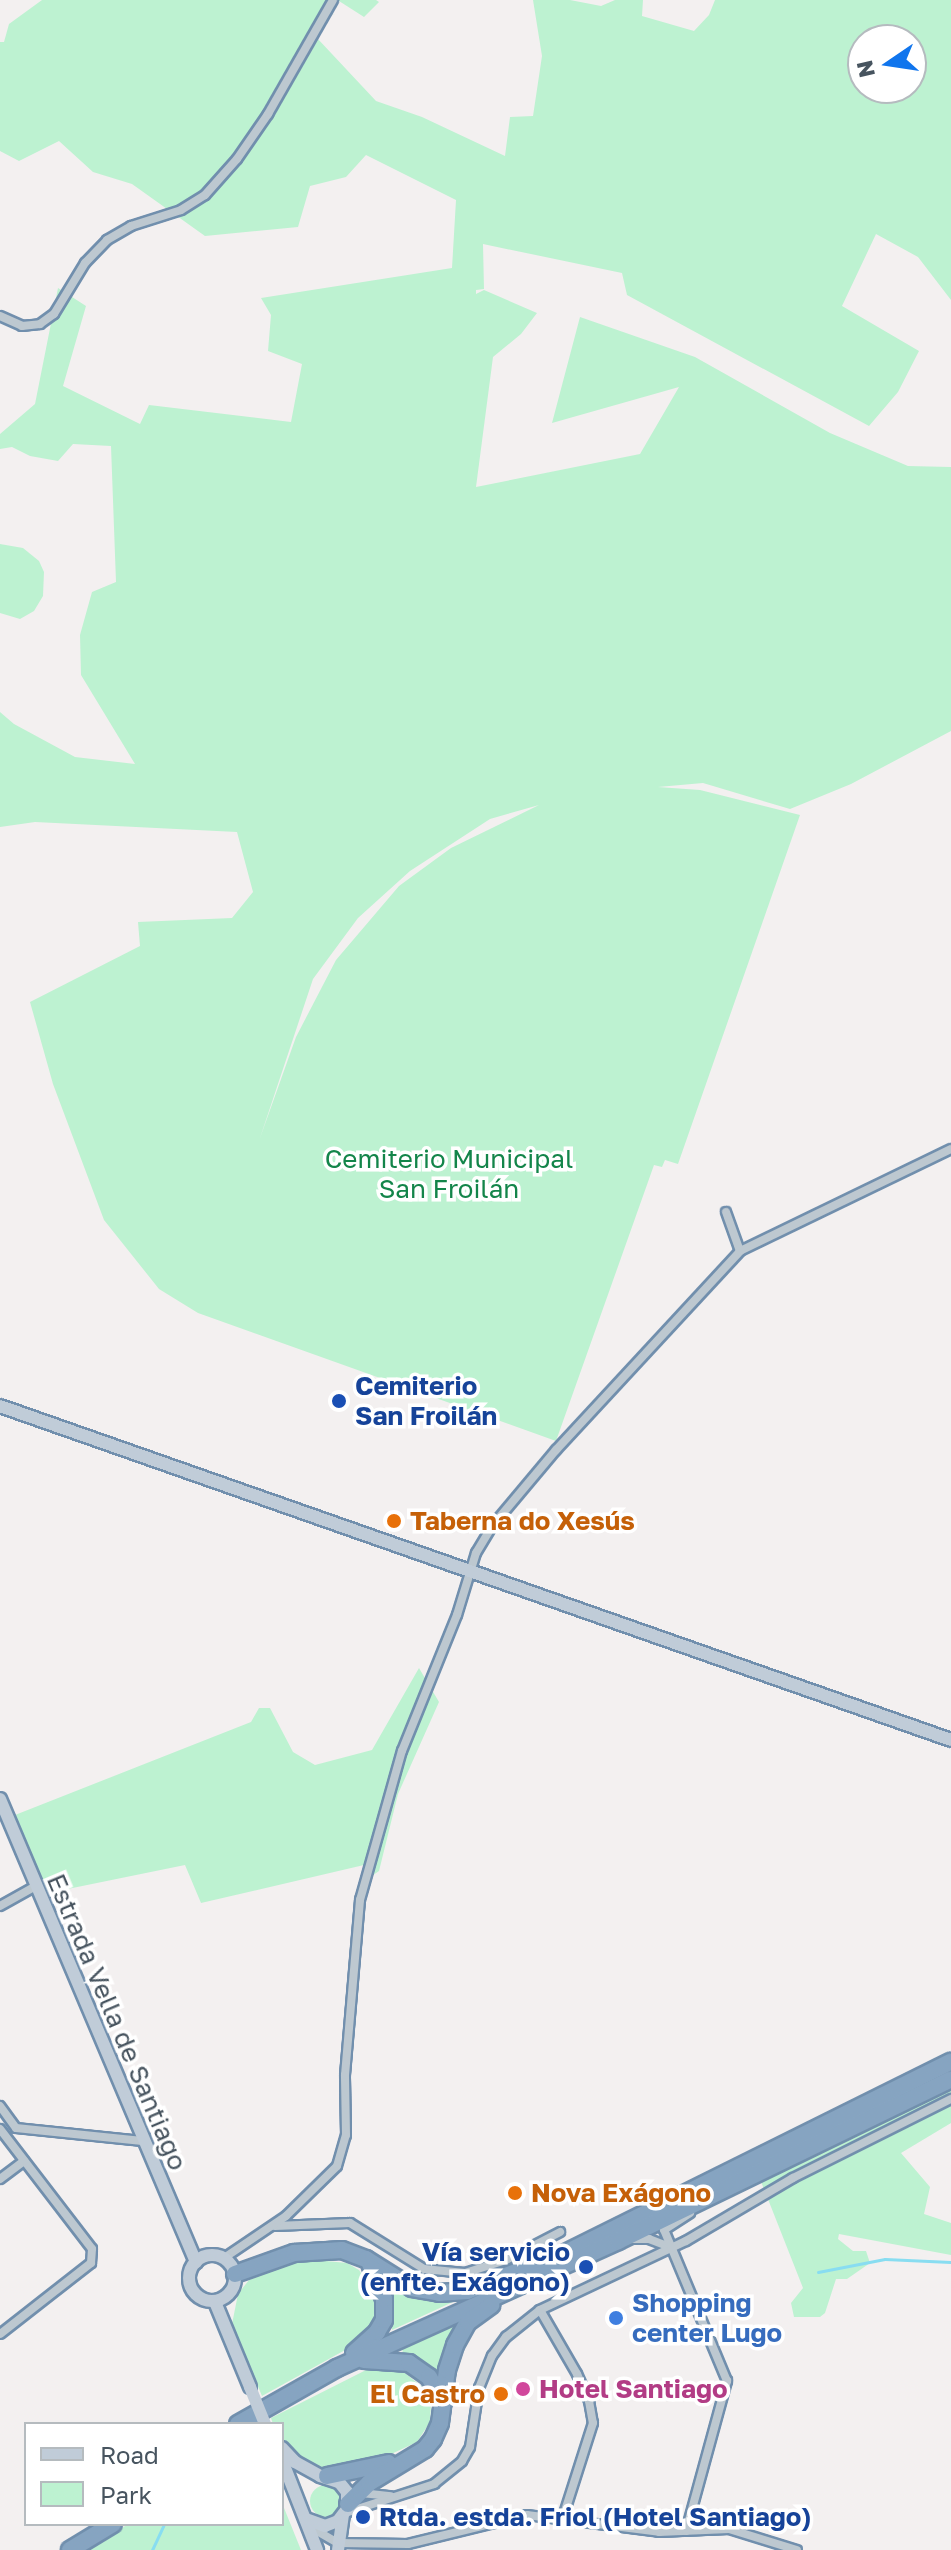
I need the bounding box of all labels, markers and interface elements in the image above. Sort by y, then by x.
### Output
north arrow [847,24,927,104]
text: N [850,58,880,80]
park label: Cemiterio Municipal San Froilán [325,1143,573,1204]
place label: Cemiterio San Froilán [355,1370,497,1432]
marker: Cemiterio San Froilán [330,1392,348,1410]
place label: Taberna do Xesús [410,1505,635,1537]
marker: Taberna do Xesús [385,1512,403,1530]
street label: Estrada Vella de Santiago [40,1869,194,2175]
place label: Nova Exágono [531,2177,711,2209]
marker: Nova Exágono [506,2184,524,2202]
place label: Vía servicio (enfte. Exágono) [360,2236,570,2298]
marker: Vía servicio (enfte. Exágono) [577,2258,595,2276]
place label: Shopping center Lugo [632,2287,782,2348]
marker: Shopping center Lugo [607,2309,625,2327]
place label: Hotel Santiago [539,2373,728,2405]
place label: El Castro [370,2378,485,2410]
marker: Hotel Santiago [514,2380,532,2398]
marker: El Castro [492,2385,510,2403]
legend [24,2422,284,2526]
text: Road [100,2440,159,2469]
text: Park [100,2480,152,2509]
place label: Rtda. estda. Friol (Hotel Santiago) [379,2501,811,2533]
marker: Rtda. estda. Friol (Hotel Santiago) [354,2508,372,2526]

